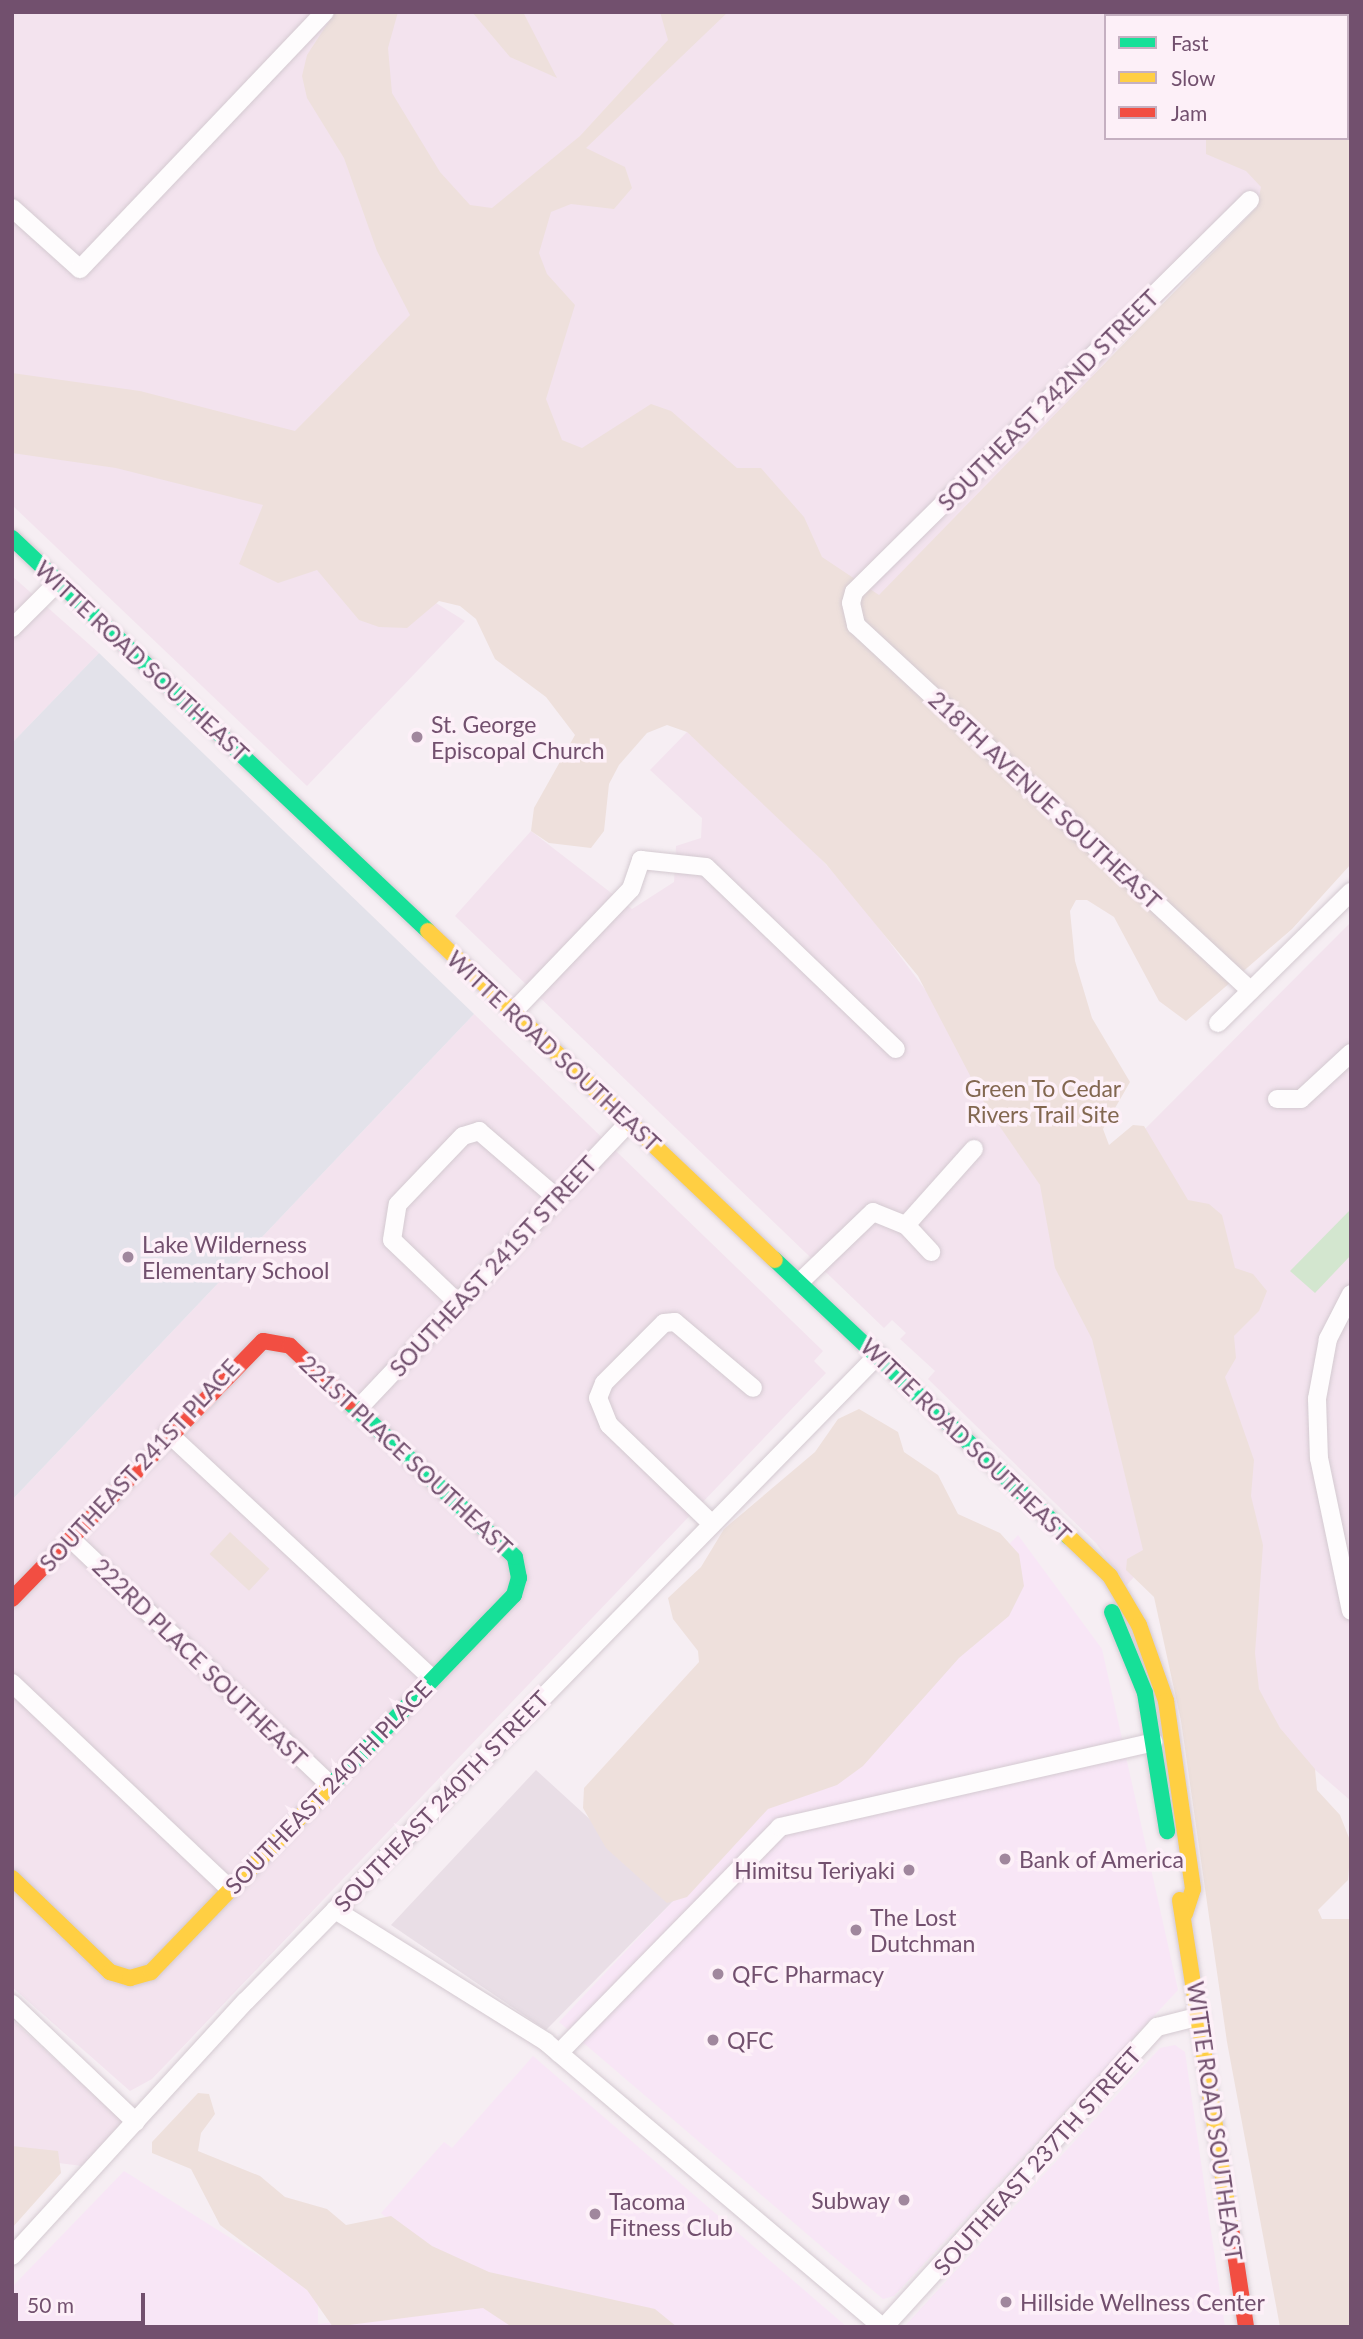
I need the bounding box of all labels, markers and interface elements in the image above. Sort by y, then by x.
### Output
legend [1104,14,1349,140]
text: Fast [1171,30,1208,55]
text: Slow [1171,65,1215,90]
text: Jam [1171,100,1207,125]
street label: SOUTHEAST 242ND STREET [932,284,1164,516]
street label: WITTE ROAD SOUTHEAST [30,555,254,767]
street label: 218TH AVENUE SOUTHEAST [923,685,1167,915]
place label: St. George Episcopal Church [431,710,605,764]
marker: St. George Episcopal Church [409,729,425,745]
street label: WITTE ROAD SOUTHEAST [442,945,666,1157]
park label: Green To Cedar Rivers Trail Site [964,1074,1122,1128]
street label: SOUTHEAST 241ST STREET [383,1150,603,1382]
place label: Lake Wilderness Elementary School [142,1230,330,1284]
marker: Lake Wilderness Elementary School [120,1249,136,1265]
street label: WITTE ROAD SOUTHEAST [855,1332,1077,1548]
street label: 221ST PLACE SOUTHEAST [294,1349,518,1561]
street label: SOUTHEAST 241ST PLACE [33,1353,245,1577]
street label: 222RD PLACE SOUTHEAST [87,1552,313,1772]
street label: SOUTHEAST 240TH PLACE [219,1674,437,1900]
street label: SOUTHEAST 240TH STREET [328,1684,554,1918]
place label: Bank of America [1019,1845,1185,1873]
marker: Bank of America [997,1851,1013,1867]
place label: Himitsu Teriyaki [734,1856,895,1884]
marker: Himitsu Teriyaki [901,1862,917,1878]
place label: The Lost Dutchman [870,1903,975,1957]
marker: The Lost Dutchman [848,1922,864,1938]
place label: QFC Pharmacy [732,1960,884,1988]
marker: QFC Pharmacy [710,1966,726,1982]
street label: WITTE ROAD SOUTHEAST [1182,1980,1248,2262]
place label: QFC [727,2026,774,2054]
marker: QFC [705,2032,721,2048]
street label: SOUTHEAST 237TH STREET [927,2041,1147,2281]
place label: Subway [811,2186,890,2214]
place label: Tacoma Fitness Club [609,2187,733,2241]
marker: Subway [896,2192,912,2208]
marker: Tacoma Fitness Club [587,2206,603,2222]
scale bar [18,2280,149,2324]
place label: Hillside Wellness Center [1020,2288,1265,2316]
text: 50 m [27,2292,74,2317]
marker: Hillside Wellness Center [998,2294,1014,2310]

